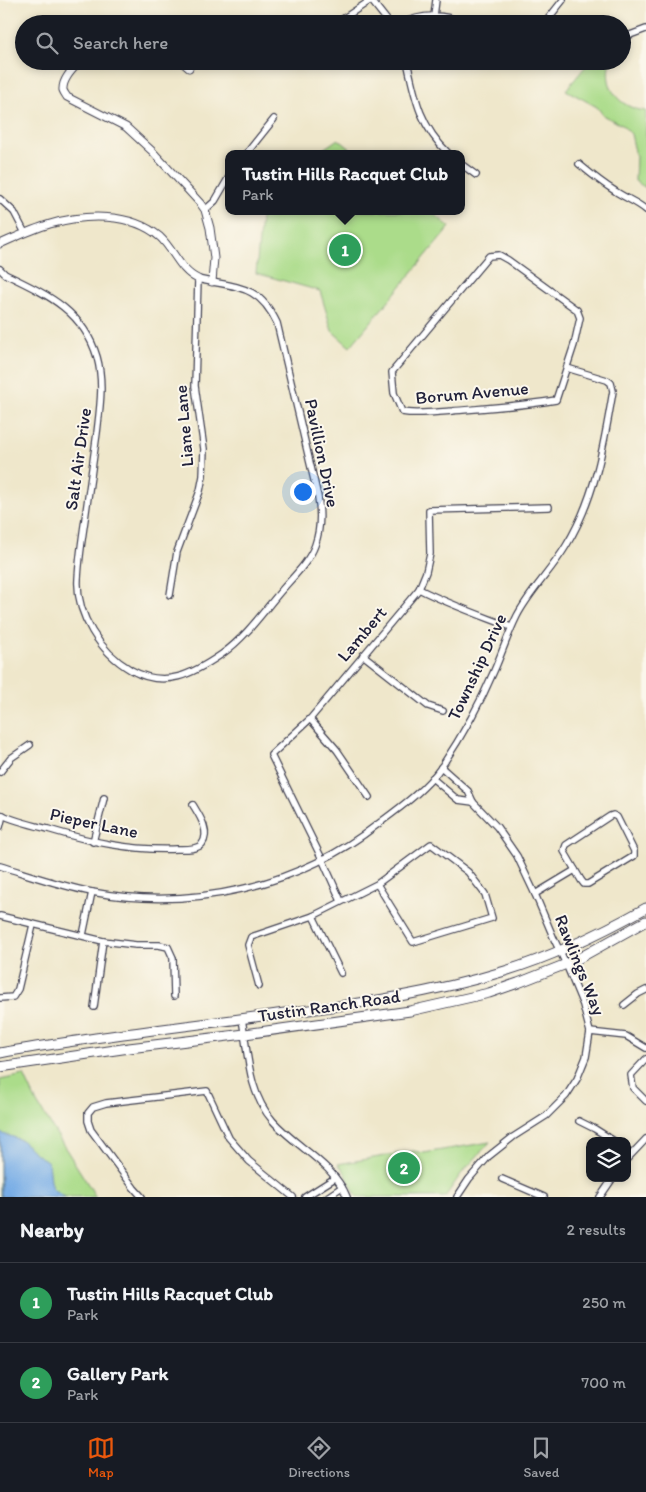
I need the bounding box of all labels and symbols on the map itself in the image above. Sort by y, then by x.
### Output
pin: 1 [329,231,361,269]
street label: Borum Avenue [414,377,530,409]
street label: Liane Lane [169,384,199,468]
street label: Pavillion Drive [300,397,344,509]
street label: Salt Air Drive [60,406,96,512]
your location [290,479,316,505]
street label: Lambert [333,602,392,666]
street label: Township Drive [443,610,511,724]
street label: Pieper Lane [48,803,140,843]
street label: Rawlings Way [550,911,610,1019]
street label: Tustin Ranch Road [256,985,402,1027]
pin: 2 [388,1149,420,1187]

